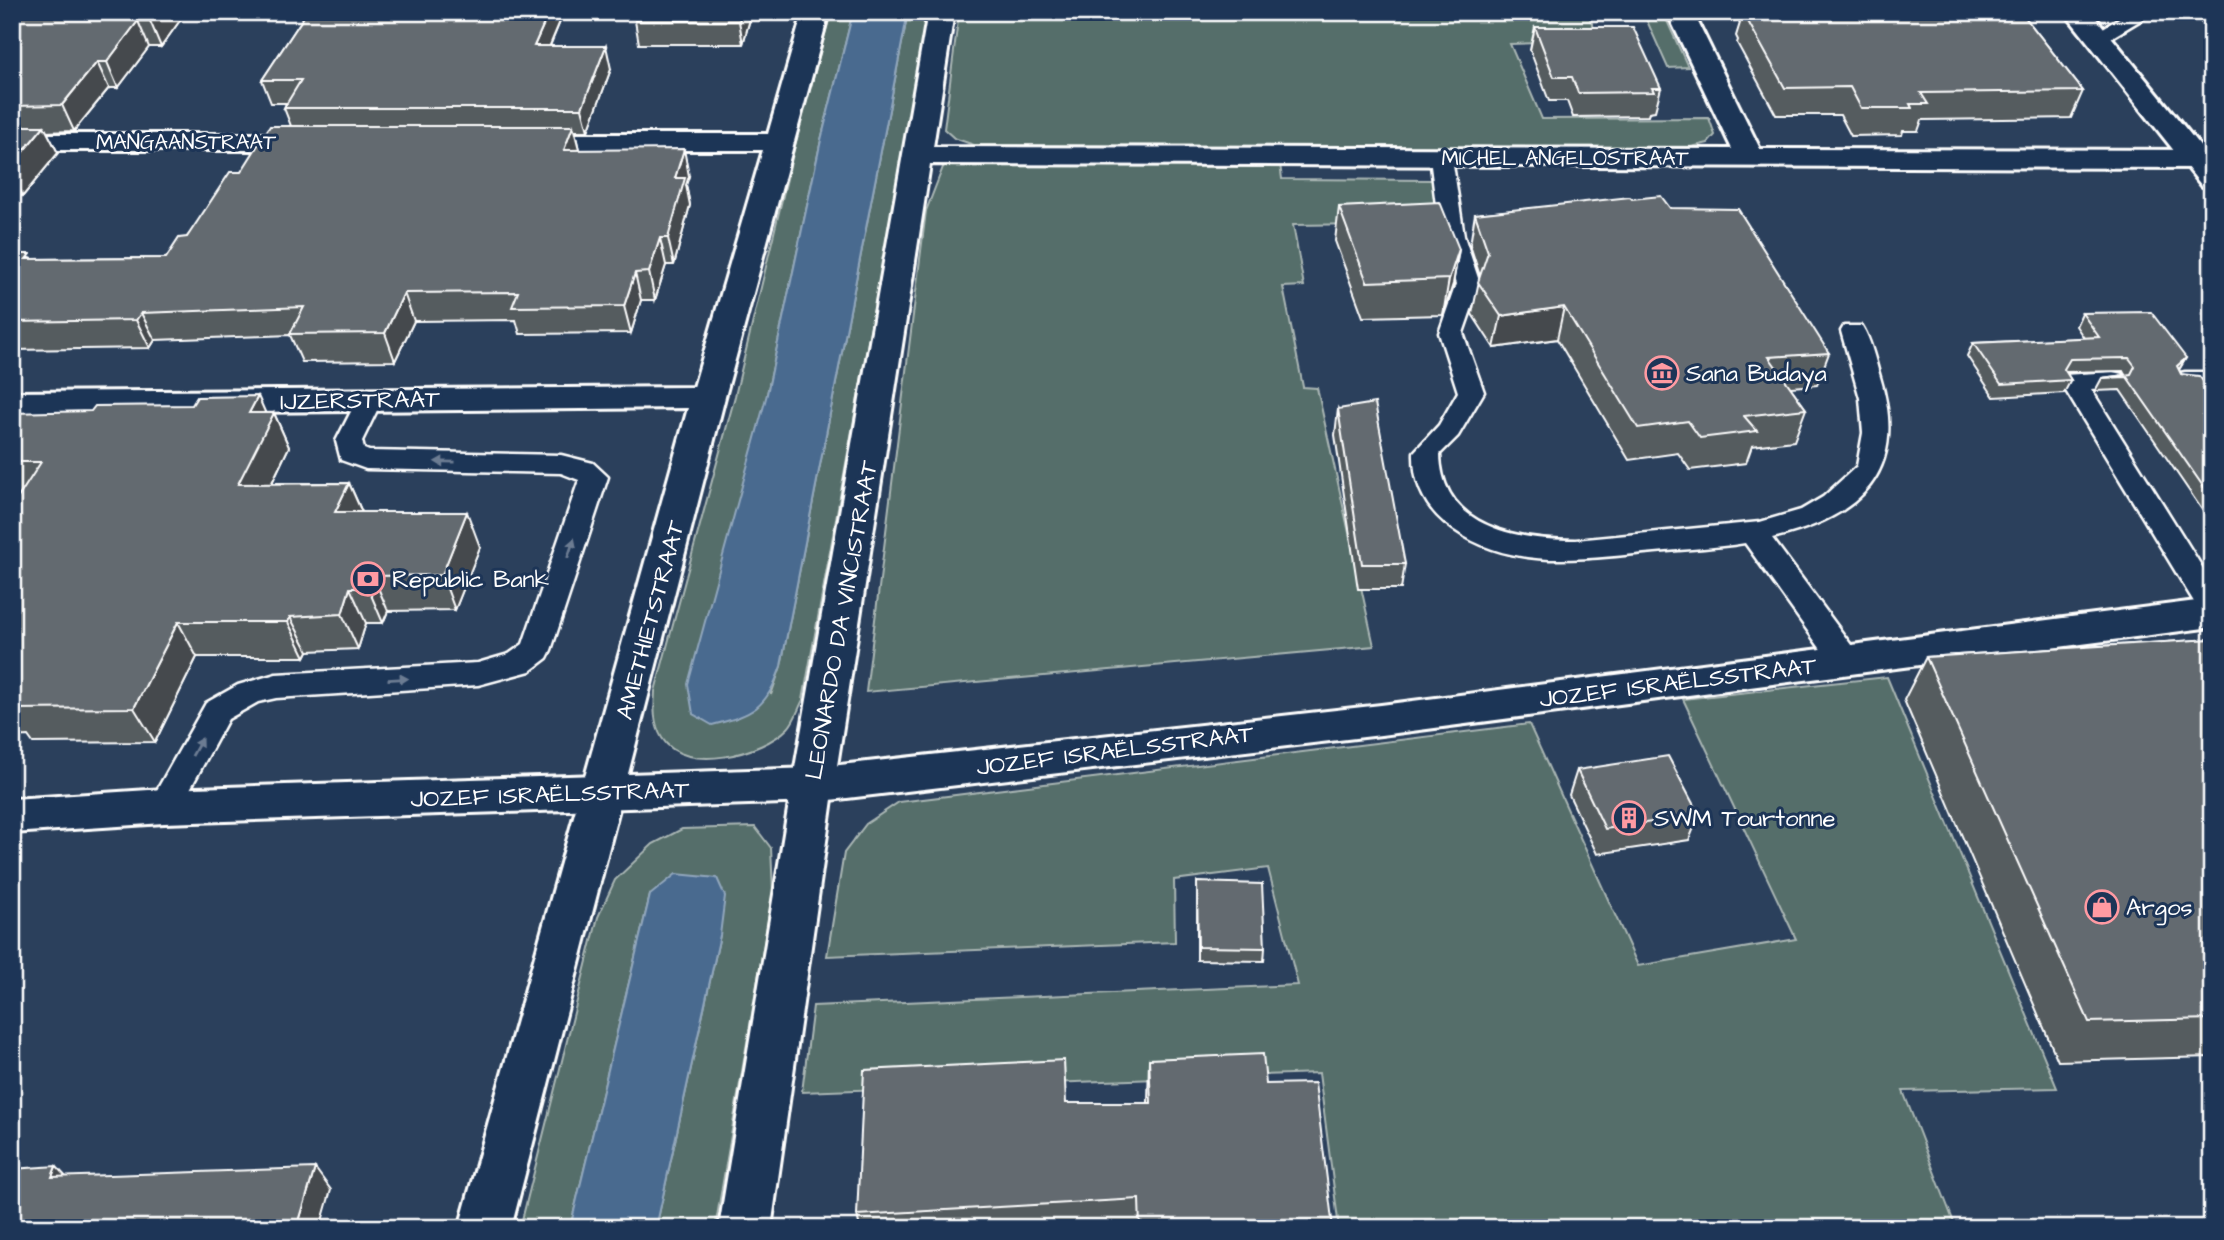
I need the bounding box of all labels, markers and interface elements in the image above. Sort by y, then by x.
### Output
street label: MANGAANSTRAAT [96,128,277,157]
street label: MICHEL ANGELOSTRAAT [1441,144,1690,173]
museum icon: Sana Budaya [1643,354,1681,392]
place label: Sana Budaya [1686,357,1827,392]
street label: IJZERSTRAAT [280,383,440,419]
one-way arrow [434,456,456,467]
street label: LEONARDO DA VINCISTRAAT [797,458,887,783]
street label: AMETHIETSTRAAT [608,517,694,724]
one-way arrow [566,537,577,558]
bank icon: Republic Bank [349,560,387,598]
place label: Republic Bank [392,563,550,597]
street label: JOZEF ISRAËLSSTRAAT [1538,649,1819,717]
one-way arrow [387,673,409,684]
street label: JOZEF ISRAËLSSTRAAT [975,717,1256,785]
one-way arrow [191,737,203,756]
street label: JOZEF ISRAËLSSTRAAT [410,773,690,817]
building icon: SWM Tourtonne [1610,799,1648,837]
place label: SWM Tourtonne [1654,802,1836,836]
shop icon: Argos [2083,888,2121,926]
place label: Argos [2126,891,2193,926]

